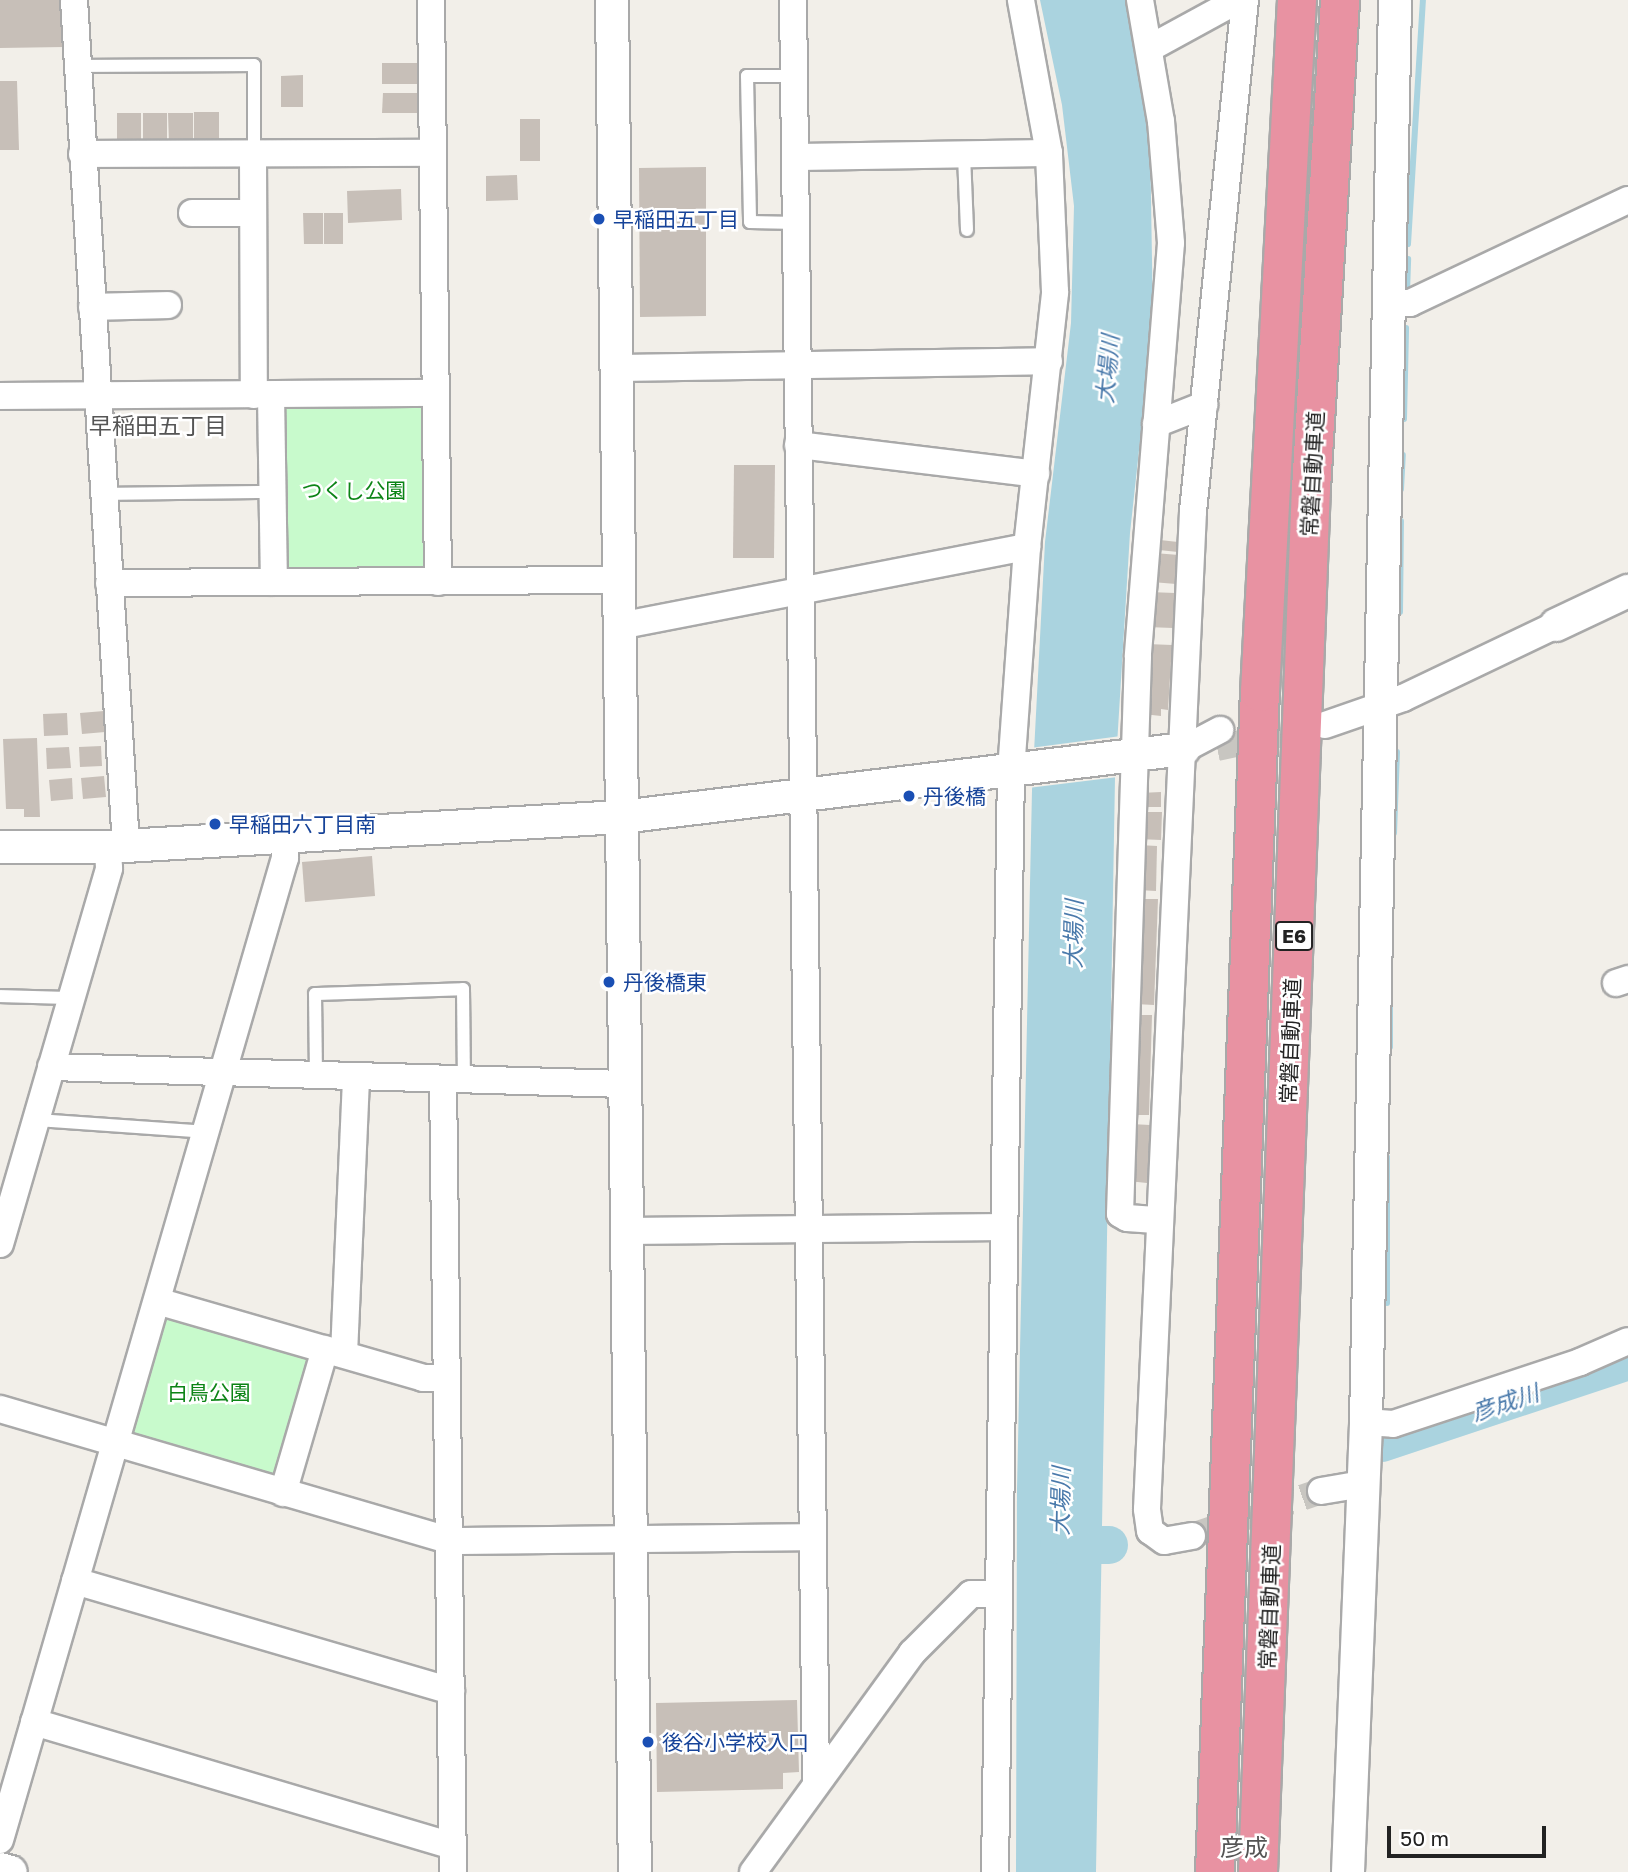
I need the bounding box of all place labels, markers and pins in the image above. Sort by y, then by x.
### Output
place label: 早稲田五丁目 [613,206,739,232]
marker: 早稲田五丁目 [591,211,607,227]
place label: 丹後橋 [923,783,986,809]
marker: 丹後橋 [901,788,917,804]
place label: 早稲田六丁目南 [229,811,376,837]
marker: 早稲田六丁目南 [207,816,223,832]
place label: 丹後橋東 [623,969,707,995]
marker: 丹後橋東 [601,974,617,990]
place label: 後谷小学校入口 [662,1729,809,1755]
marker: 後谷小学校入口 [640,1734,656,1750]

